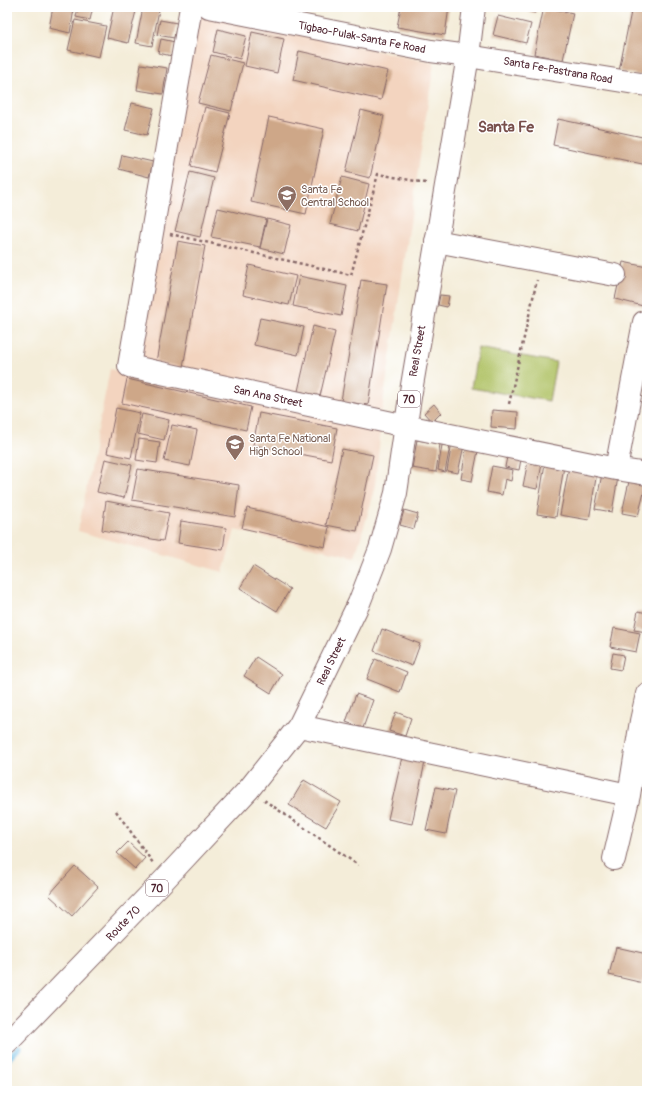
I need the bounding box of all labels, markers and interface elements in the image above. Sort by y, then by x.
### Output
street label: Tigbao-Pulak-Santa Fe Road [297,19,427,56]
street label: Santa Fe-Pastrana Road [502,54,614,87]
district label: Santa Fe [478,118,535,137]
place label: Santa Fe Central School [301,183,369,209]
school or university icon: Santa Fe Central School [276,184,298,212]
street label: Real Street [407,324,428,378]
street label: San Ana Street [232,383,304,410]
road number: 70 [398,391,420,407]
place label: Santa Fe National High School [249,432,331,458]
school or university icon: Santa Fe National High School [224,433,246,461]
street label: Real Street [314,635,349,687]
road number: 70 [146,880,168,896]
street label: Route 70 [104,903,143,943]

